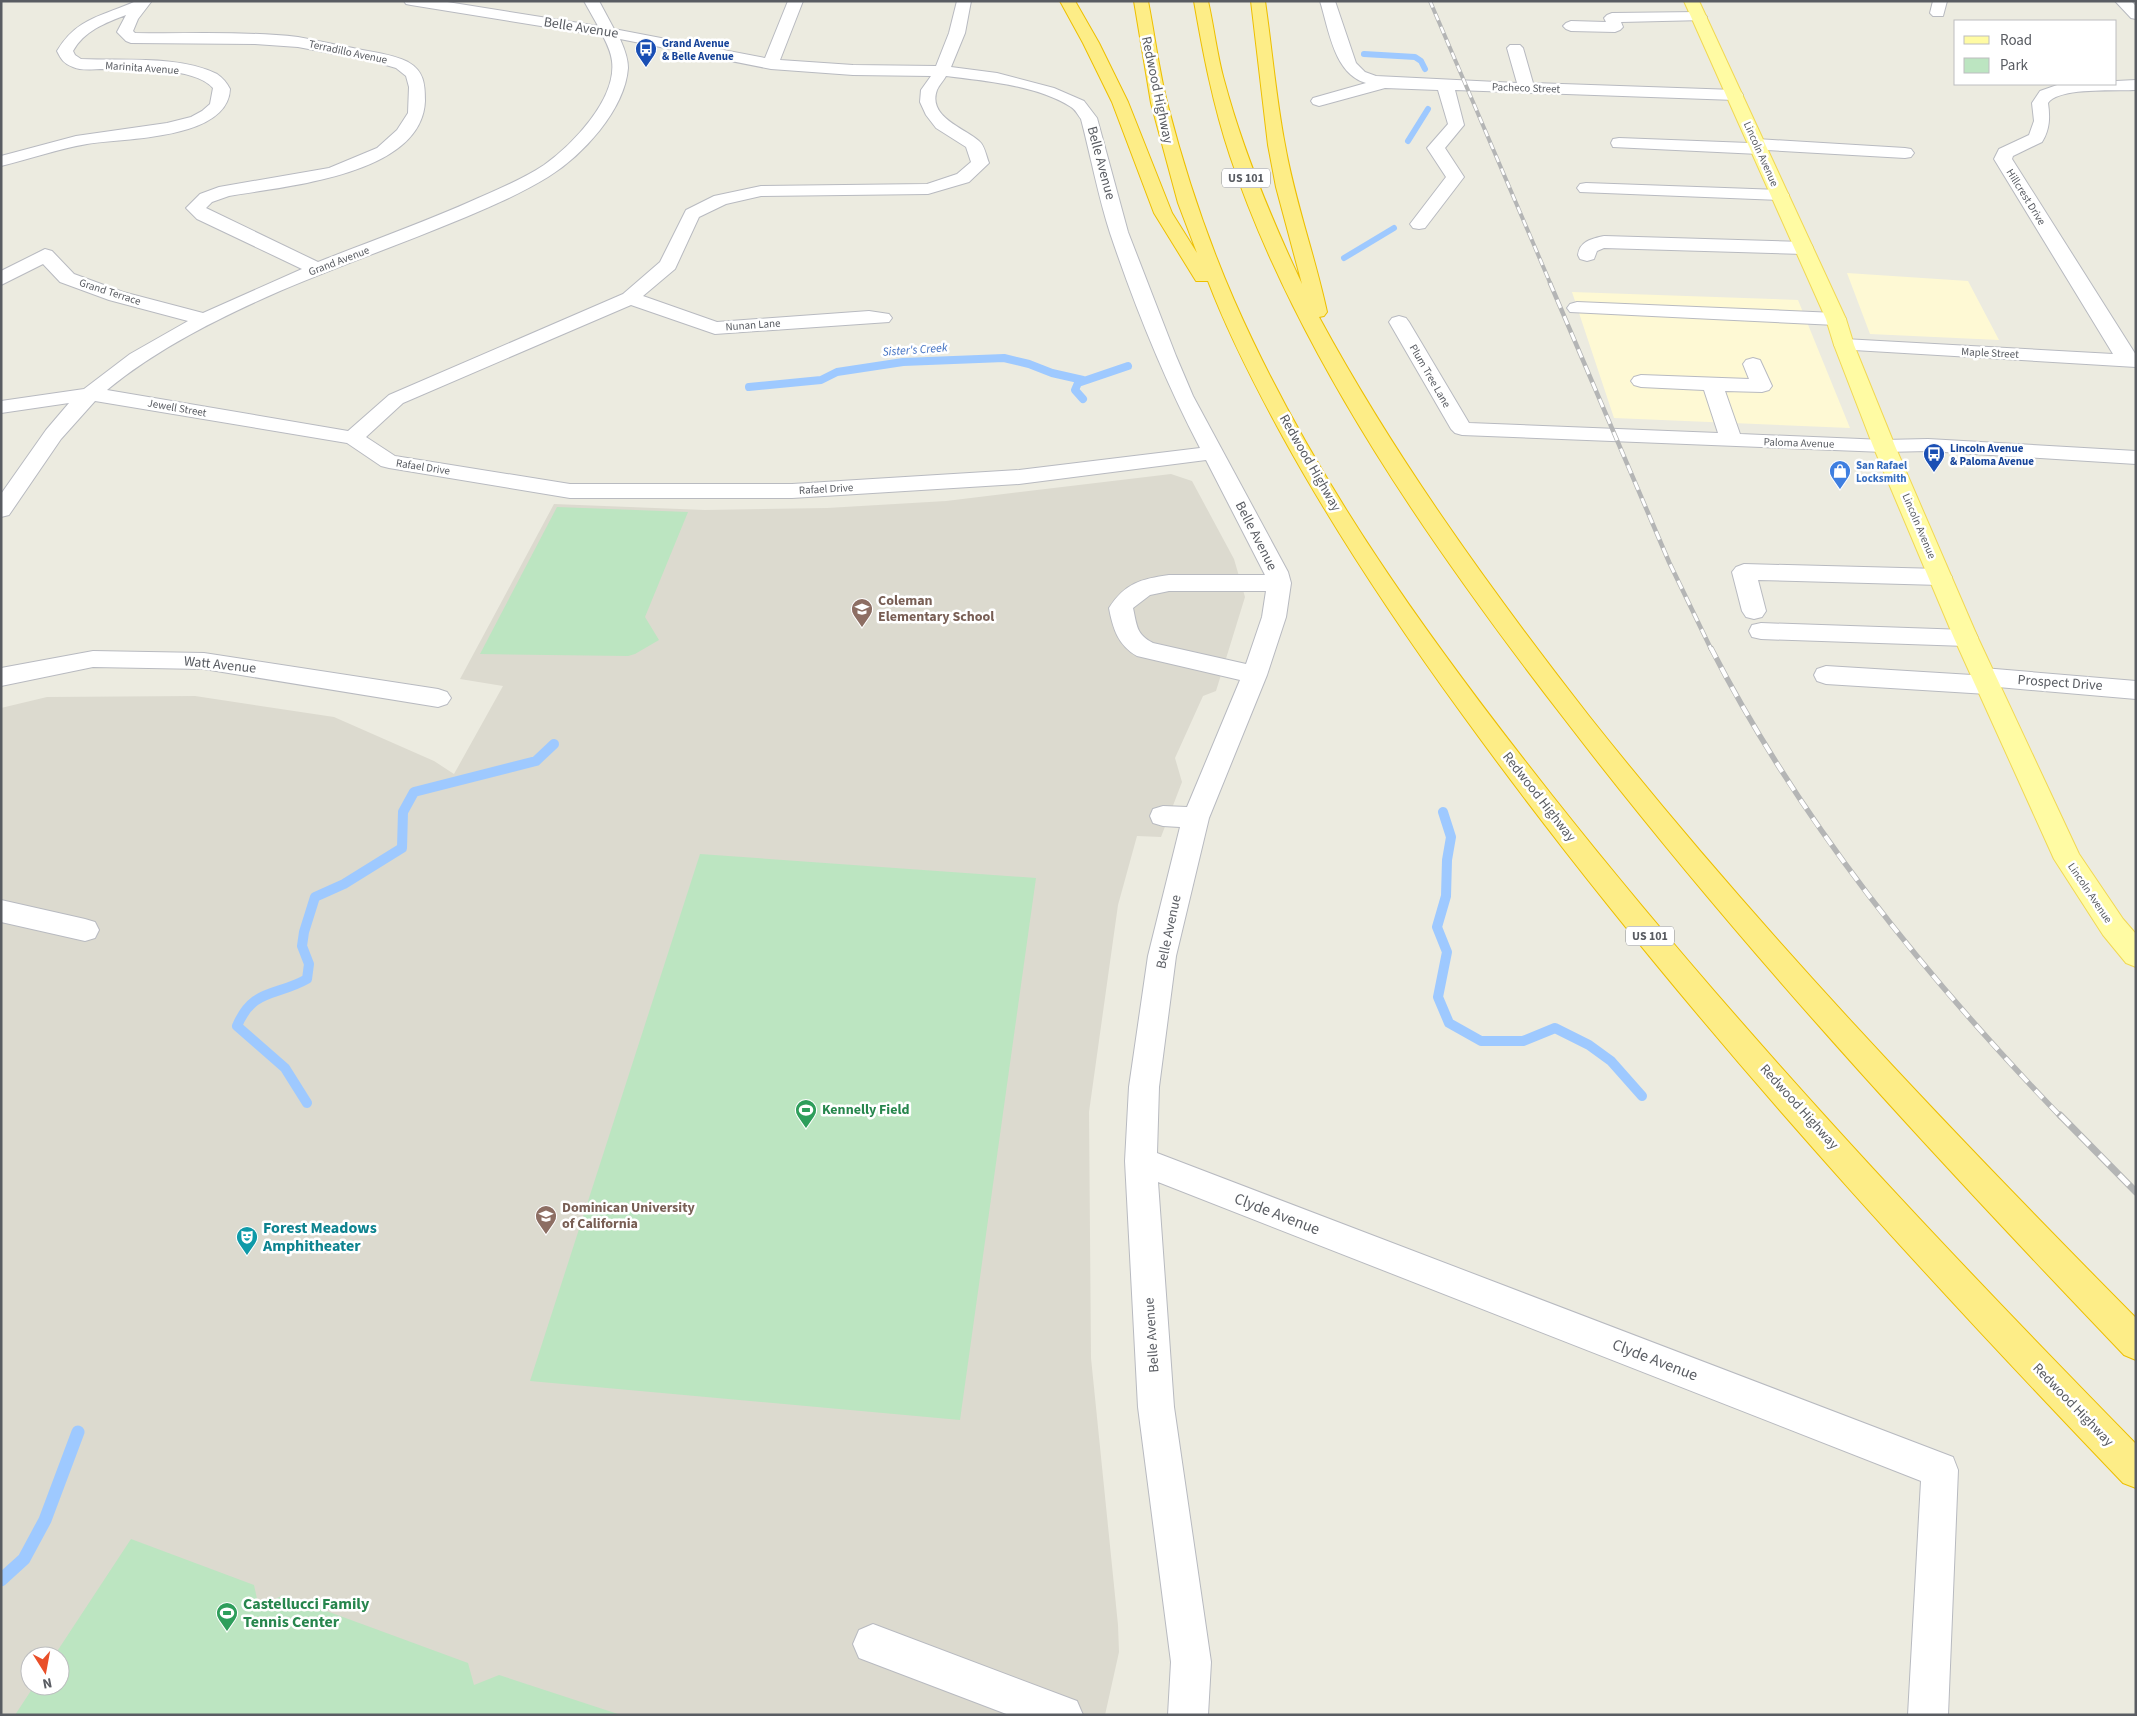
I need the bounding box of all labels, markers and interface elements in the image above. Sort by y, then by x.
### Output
street label: Belle Avenue [542,12,620,44]
legend [1954,20,2117,85]
text: Road [2000,30,2032,51]
street label: Redwood Highway [1136,35,1178,146]
street label: Terradillo Avenue [307,36,389,68]
place label: Grand Avenue & Belle Avenue [662,36,734,64]
bus stop icon: Grand Avenue & Belle Avenue [634,37,658,68]
text: Park [2000,55,2029,76]
street label: Marinita Avenue [105,58,180,78]
street label: Pacheco Street [1492,79,1561,97]
street label: Lincoln Avenue [1740,119,1782,189]
street label: Belle Avenue [1082,124,1120,202]
street label: Hillcrest Drive [2003,166,2050,228]
road number: US 101 [1222,168,1270,188]
street label: Grand Avenue [306,242,372,279]
street label: Grand Terrace [77,275,143,309]
street label: Nunan Lane [725,316,782,334]
water label: Sister's Creek [882,339,948,361]
street label: Plum Tree Lane [1406,342,1454,411]
street label: Maple Street [1961,344,2019,362]
street label: Jewell Street [146,395,208,421]
street label: Redwood Highway [1274,411,1346,516]
street label: Paloma Avenue [1763,434,1835,452]
place label: Lincoln Avenue & Paloma Avenue [1950,441,2034,469]
bus stop icon: Lincoln Avenue & Paloma Avenue [1922,442,1946,473]
street label: Rafael Drive [395,455,452,479]
place label: San Rafael Locksmith [1856,458,1908,486]
shop icon: San Rafael Locksmith [1828,459,1852,490]
street label: Rafael Drive [798,480,854,498]
street label: Lincoln Avenue [1898,491,1940,562]
street label: Belle Avenue [1230,498,1282,574]
place label: Coleman Elementary School [878,591,994,627]
school or university icon: Coleman Elementary School [850,597,874,628]
street label: Watt Avenue [183,651,257,679]
street label: Prospect Drive [2017,670,2103,696]
street label: Redwood Highway [1498,748,1581,846]
street label: Lincoln Avenue [2064,860,2116,927]
street label: Belle Avenue [1151,893,1187,971]
road number: US 101 [1626,926,1674,946]
street label: Redwood Highway [1755,1060,1843,1155]
sports icon: Kennelly Field [794,1098,818,1129]
place label: Kennelly Field [822,1100,909,1120]
street label: Clyde Avenue [1231,1188,1323,1240]
place label: Dominican University of California [562,1198,696,1234]
school or university icon: Dominican University of California [534,1204,558,1235]
place label: Forest Meadows Amphitheater [262,1217,377,1257]
theatre icon: Forest Meadows Amphitheater [235,1225,259,1256]
street label: Belle Avenue [1139,1297,1165,1373]
street label: Clyde Avenue [1609,1334,1701,1386]
street label: Redwood Highway [2028,1359,2118,1452]
place label: Castellucci Family Tennis Center [243,1593,370,1633]
sports icon: Castellucci Family Tennis Center [215,1601,239,1632]
north arrow [20,1646,70,1696]
text: N [41,1672,54,1693]

